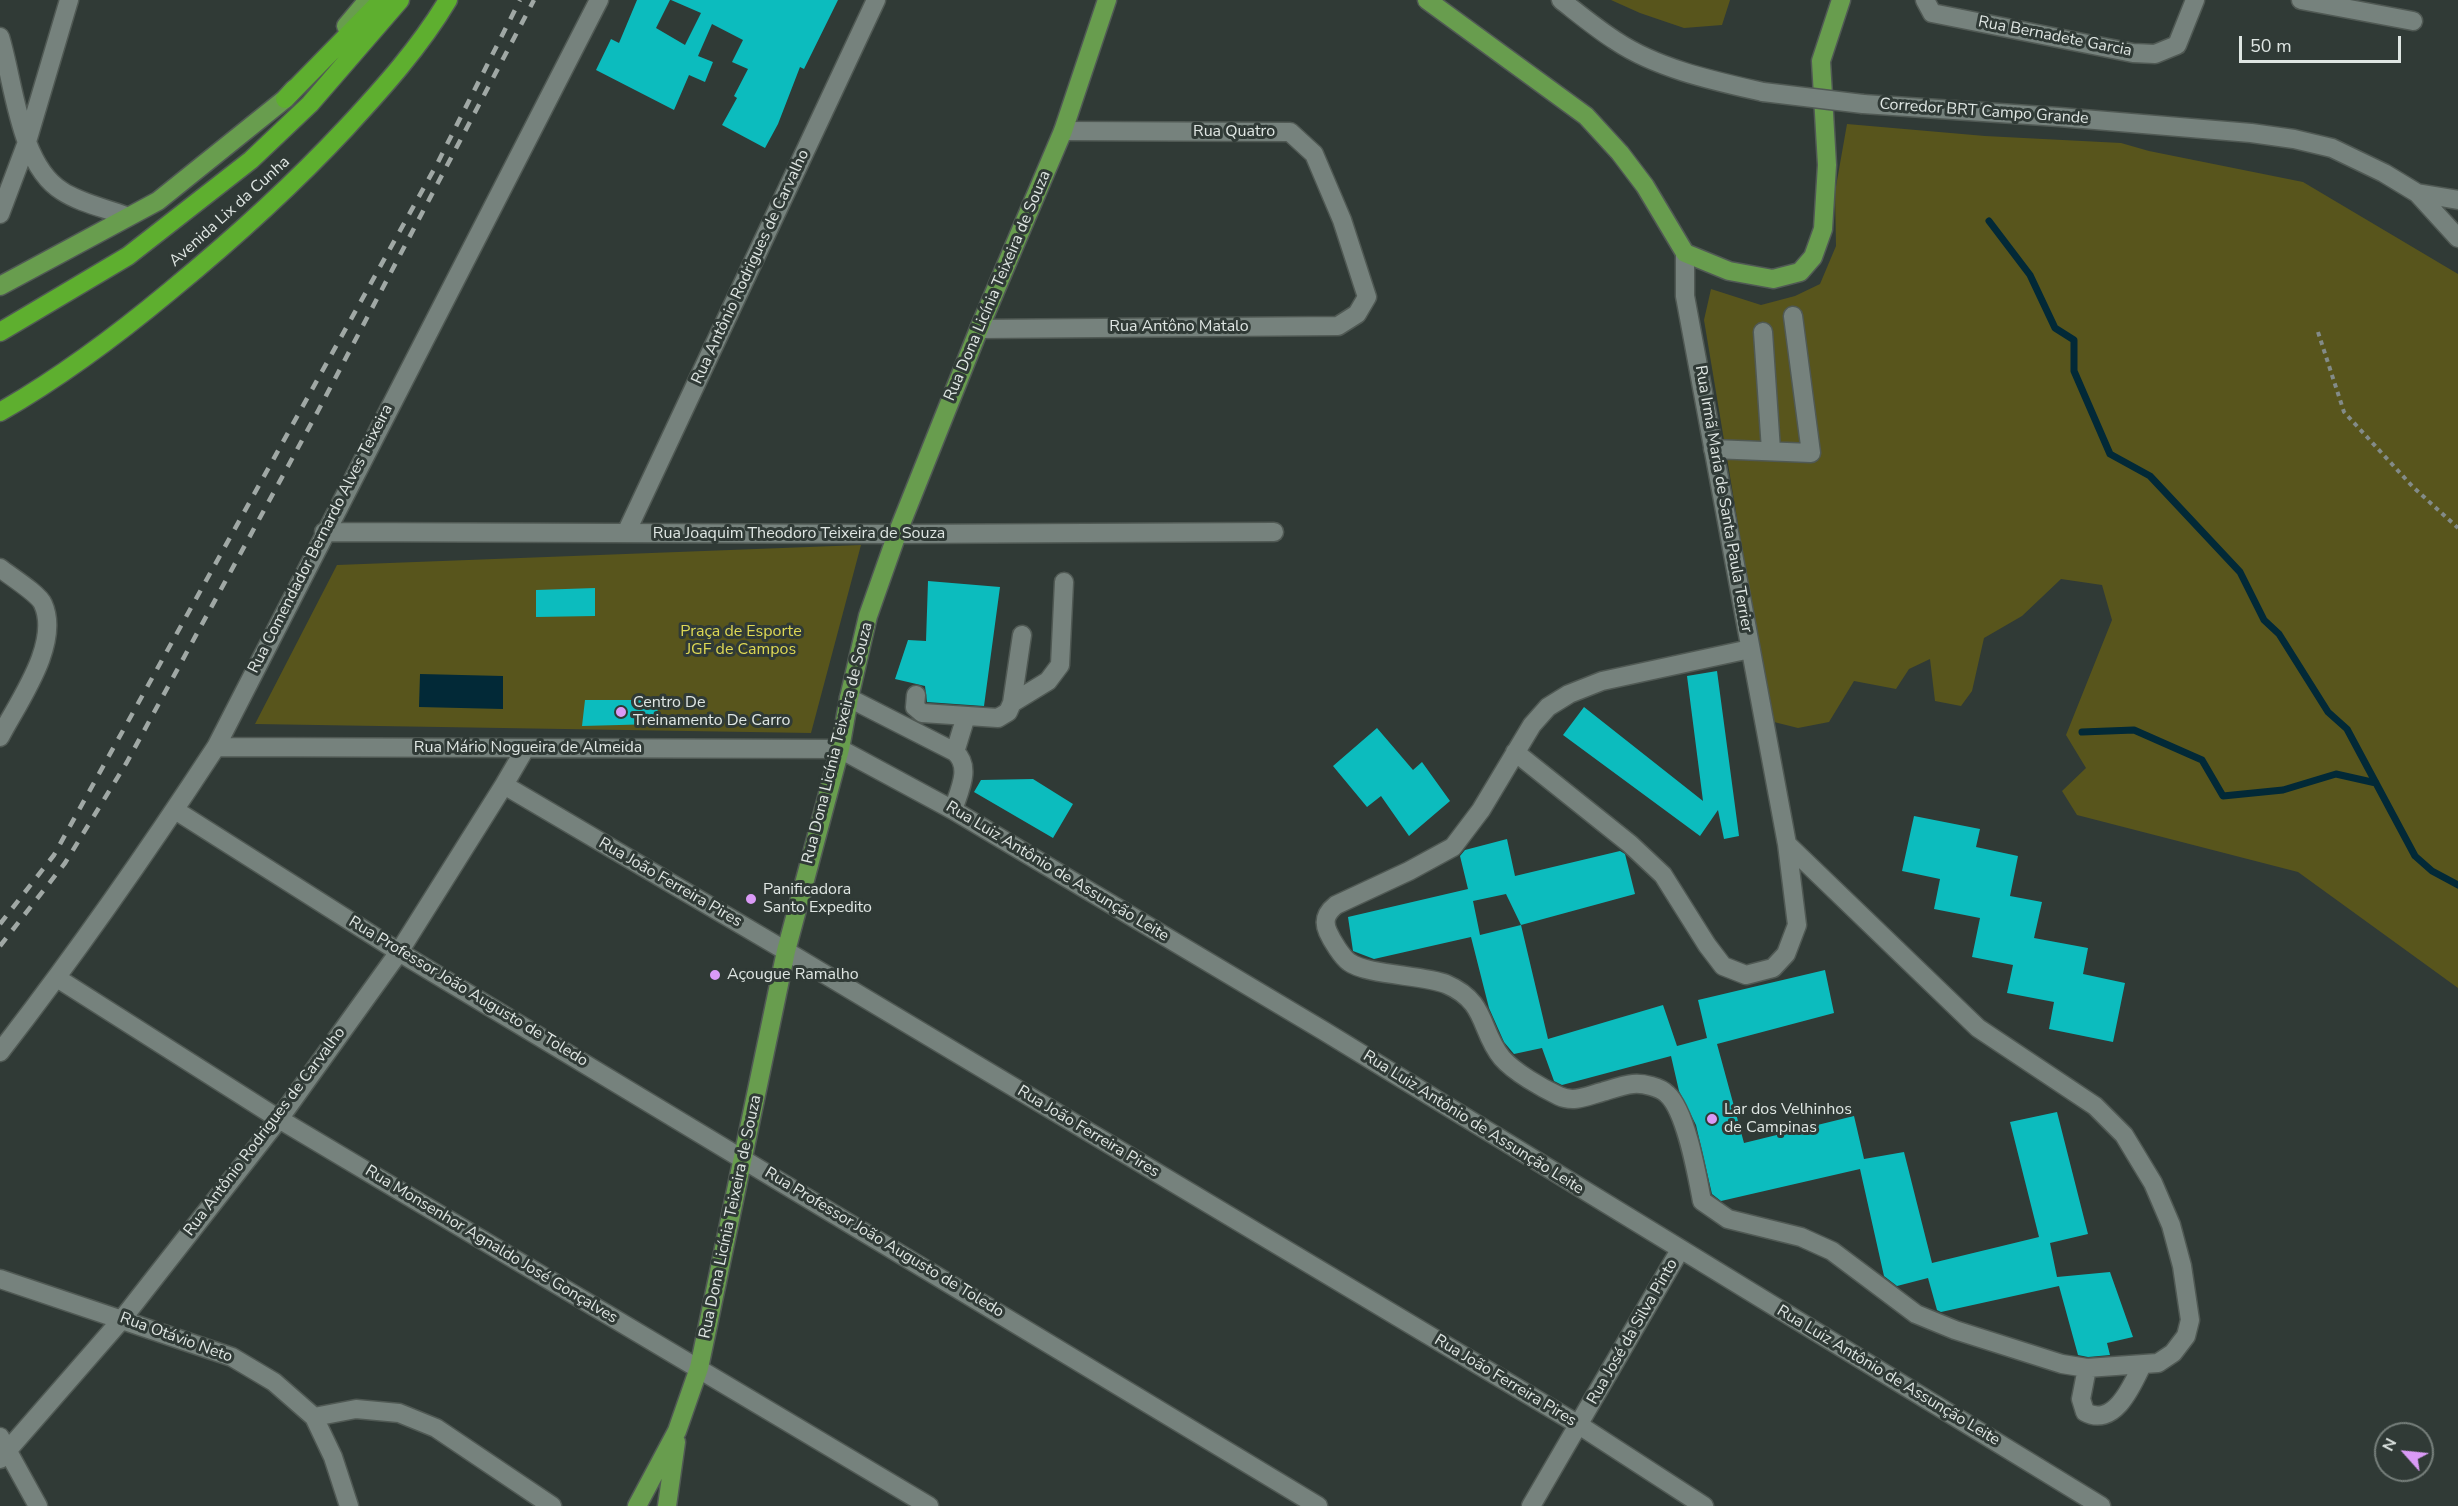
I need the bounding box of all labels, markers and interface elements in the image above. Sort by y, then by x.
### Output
street label: Rua Bernadete Garcia [1977,13,2133,61]
scale bar [2242,24,2404,62]
text: 50 m [2250,34,2292,58]
street label: Corredor BRT Campo Grande [1879,95,2089,129]
street label: Rua Quatro [1193,122,1275,142]
street label: Rua Antônio Rodrigues de Carvalho [688,147,814,387]
street label: Avenida Lix da Cunha [166,153,294,271]
street label: Rua Dona Licínia Teixeira de Souza [941,168,1055,404]
street label: Rua Antôno Matalo [1109,317,1249,337]
street label: Rua Irmã Maria de Santa Paula Terrier [1690,364,1756,634]
street label: Rua Comendador Bernardo Alves Teixeira [245,401,397,677]
street label: Rua Joaquim Theodoro Teixeira de Souza [653,524,945,544]
street label: Rua Dona Licínia Teixeira de Souza [799,620,877,866]
park label: Praça de Esporte JGF de Campos [680,622,802,660]
place label: Centro De Treinamento De Carro [633,693,790,731]
marker: Centro De Treinamento De Carro [614,705,628,719]
street label: Rua Mário Nogueira de Almeida [414,738,642,758]
street label: Rua Luiz Antônio de Assunção Leite [942,798,1172,946]
street label: Rua João Ferreira Pires [595,834,745,932]
place label: Panificadora Santo Expedito [763,880,872,918]
marker: Panificadora Santo Expedito [744,892,758,906]
street label: Rua Professor João Augusto de Toledo [345,913,591,1071]
place label: Açougue Ramalho [727,965,859,985]
marker: Açougue Ramalho [708,968,722,982]
street label: Rua Antônio Rodrigues de Carvalho [180,1024,350,1240]
street label: Rua Luiz Antônio de Assunção Leite [1359,1047,1587,1199]
street label: Rua João Ferreira Pires [1013,1082,1163,1182]
street label: Rua Dona Licínia Teixeira de Souza [696,1094,766,1340]
place label: Lar dos Velhinhos de Campinas [1724,1100,1852,1138]
marker: Lar dos Velhinhos de Campinas [1705,1112,1719,1126]
street label: Rua Monsenhor Agnaldo José Gonçalves [361,1162,621,1328]
street label: Rua Professor João Augusto de Toledo [761,1164,1007,1322]
street label: Rua José da Silva Pinto [1584,1256,1682,1408]
street label: Rua Luiz Antônio de Assunção Leite [1773,1302,2003,1450]
street label: Rua Otávio Neto [117,1309,235,1367]
street label: Rua João Ferreira Pires [1430,1331,1580,1431]
north arrow [2374,1422,2434,1482]
text: N [2377,1434,2402,1455]

